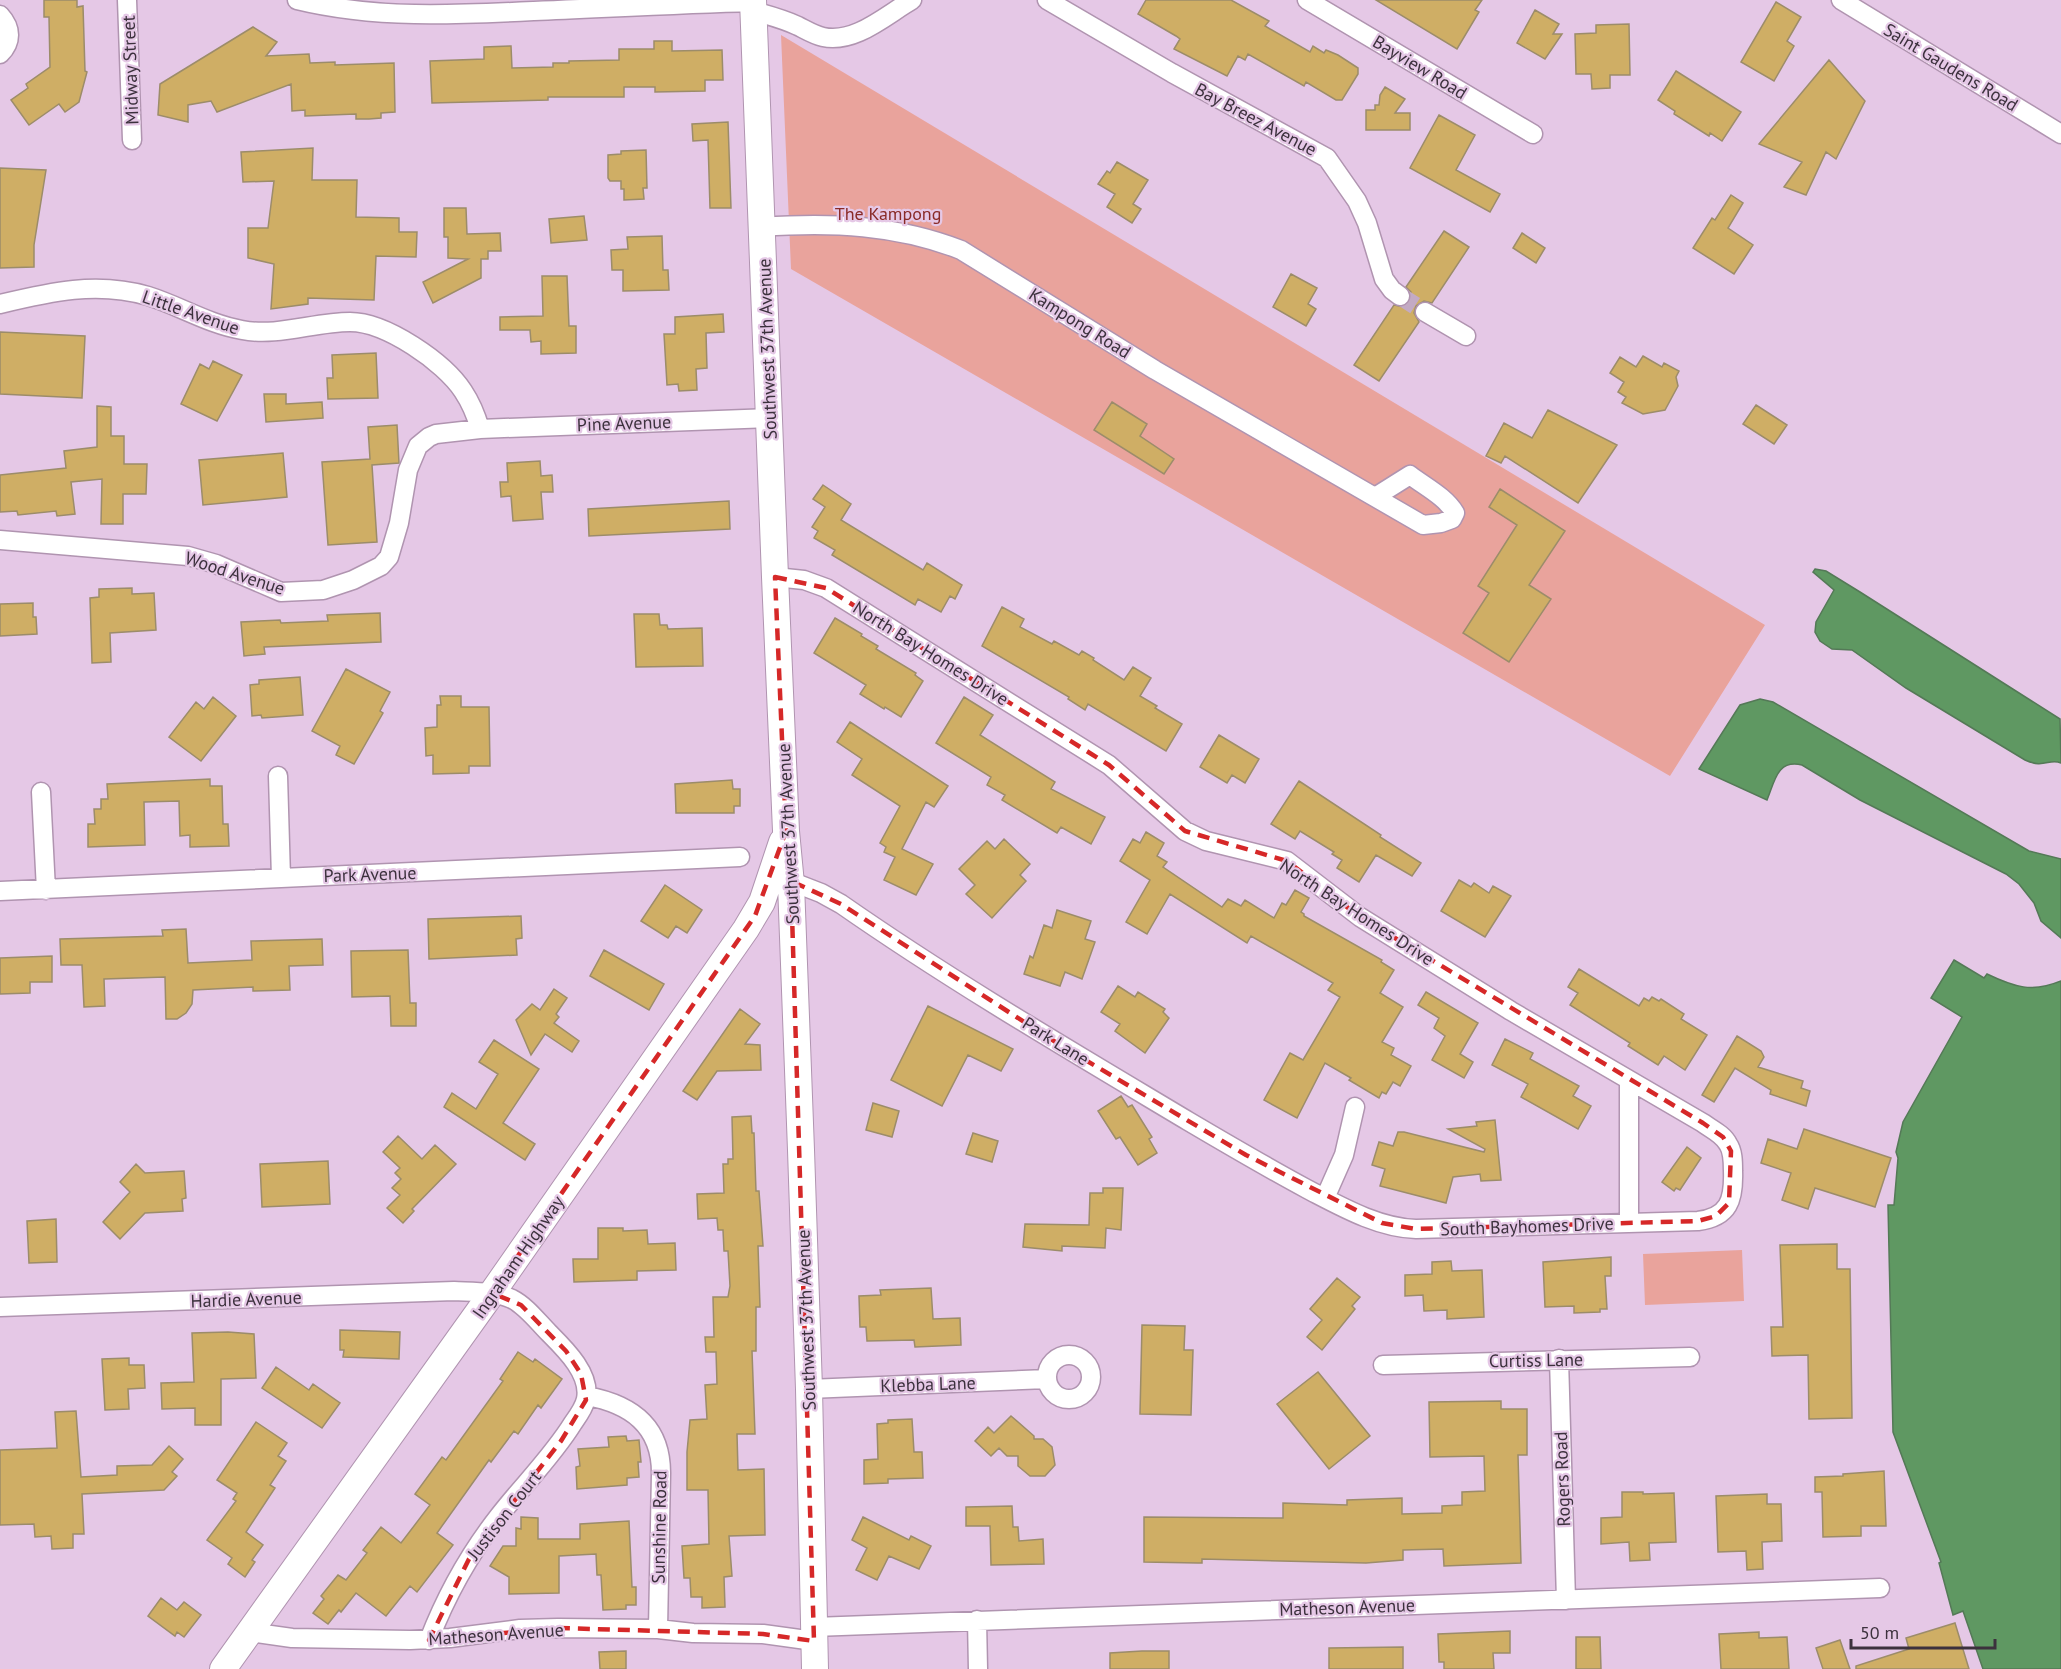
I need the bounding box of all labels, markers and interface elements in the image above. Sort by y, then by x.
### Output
street label: Midway Street [117,15,143,125]
street label: Saint Gaudens Road [1880,18,2022,116]
street label: Bayview Road [1369,30,1471,104]
street label: Bay Breez Avenue [1191,77,1321,161]
park label: The Kampong [835,202,941,225]
street label: Southwest 37th Avenue [752,258,782,440]
street label: Kampong Road [1025,283,1135,363]
street label: Little Avenue [139,285,243,339]
street label: Pine Avenue [576,410,672,436]
street label: Wood Avenue [182,546,288,600]
street label: North Bay Homes Drive [849,596,1013,710]
street label: Southwest 37th Avenue [772,743,804,925]
street label: North Bay Homes Drive [1276,854,1438,970]
street label: Park Avenue [323,861,417,887]
street label: Park Lane [1018,1012,1094,1070]
street label: Ingraham Highway [467,1191,569,1323]
street label: South Bayhomes Drive [1440,1211,1614,1241]
street label: Southwest 37th Avenue [791,1229,821,1411]
street label: Hardie Avenue [190,1286,302,1312]
street label: Curtiss Lane [1489,1348,1583,1372]
street label: Klebba Lane [880,1371,976,1397]
street label: Rogers Road [1549,1431,1575,1527]
street label: Justison Court [461,1466,546,1565]
street label: Sunshine Road [647,1470,671,1584]
street label: Matheson Avenue [1279,1593,1415,1621]
scale bar [1851,1612,1995,1650]
street label: Matheson Avenue [427,1618,565,1650]
text: 50 m [1860,1621,1899,1644]

